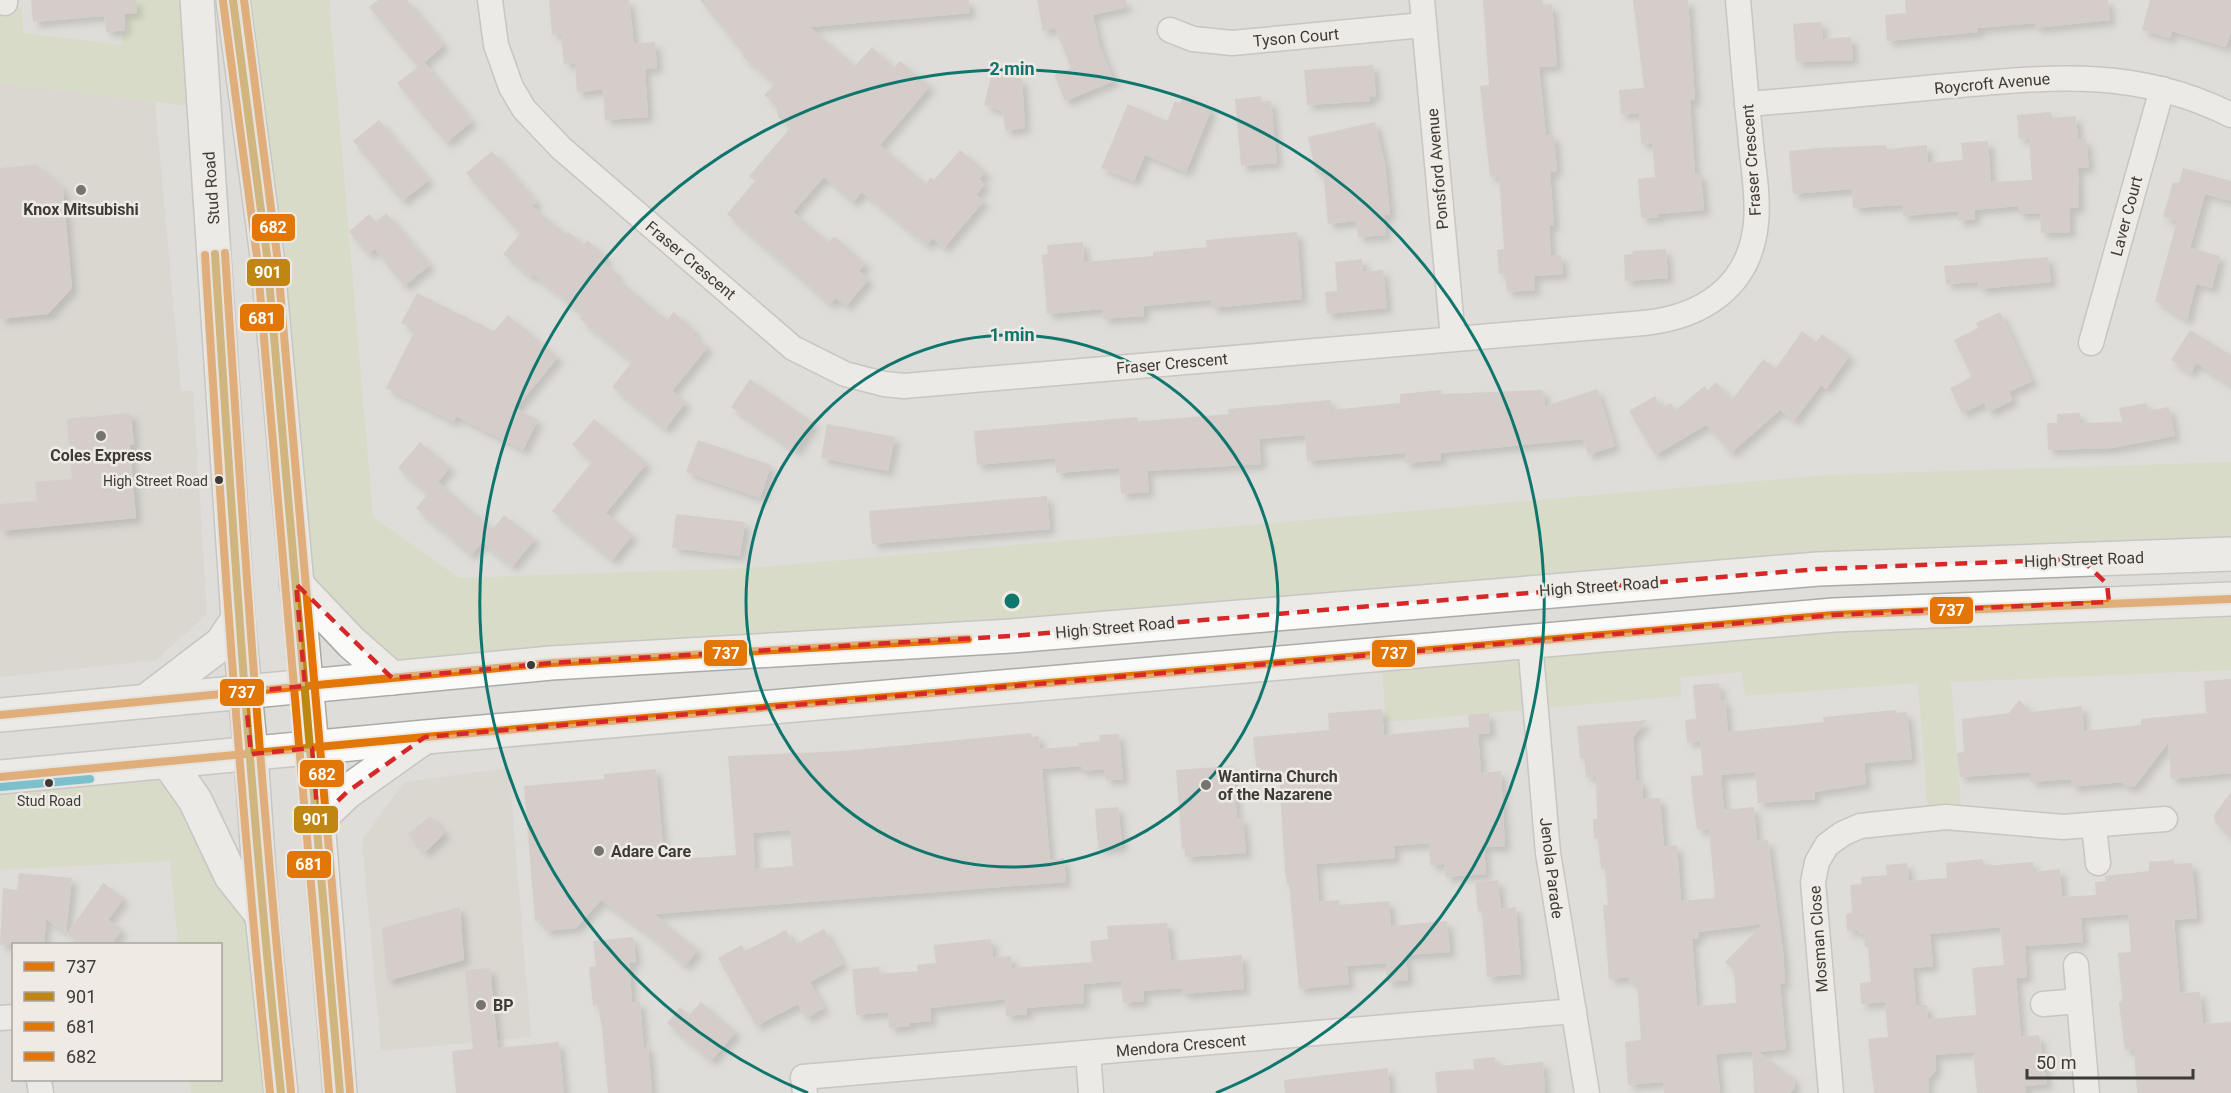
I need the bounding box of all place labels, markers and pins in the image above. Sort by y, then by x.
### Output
marker: Knox Mitsubishi [74,183,88,197]
place label: Knox Mitsubishi [23,200,139,219]
marker: Coles Express [94,429,108,443]
place label: Coles Express [50,446,152,465]
place label: High Street Road [103,473,208,489]
marker: High Street Road [213,474,225,486]
centre of rings [1002,591,1022,611]
unlabelled marker [525,659,537,671]
place label: Wantirna Church of the Nazarene [1218,767,1338,804]
marker: Stud Road [43,777,55,789]
marker: Wantirna Church of the Nazarene [1199,778,1213,792]
place label: Stud Road [17,793,81,809]
place label: Adare Care [611,842,691,861]
marker: Adare Care [592,844,606,858]
place label: BP [493,996,514,1015]
marker: BP [474,998,488,1012]

